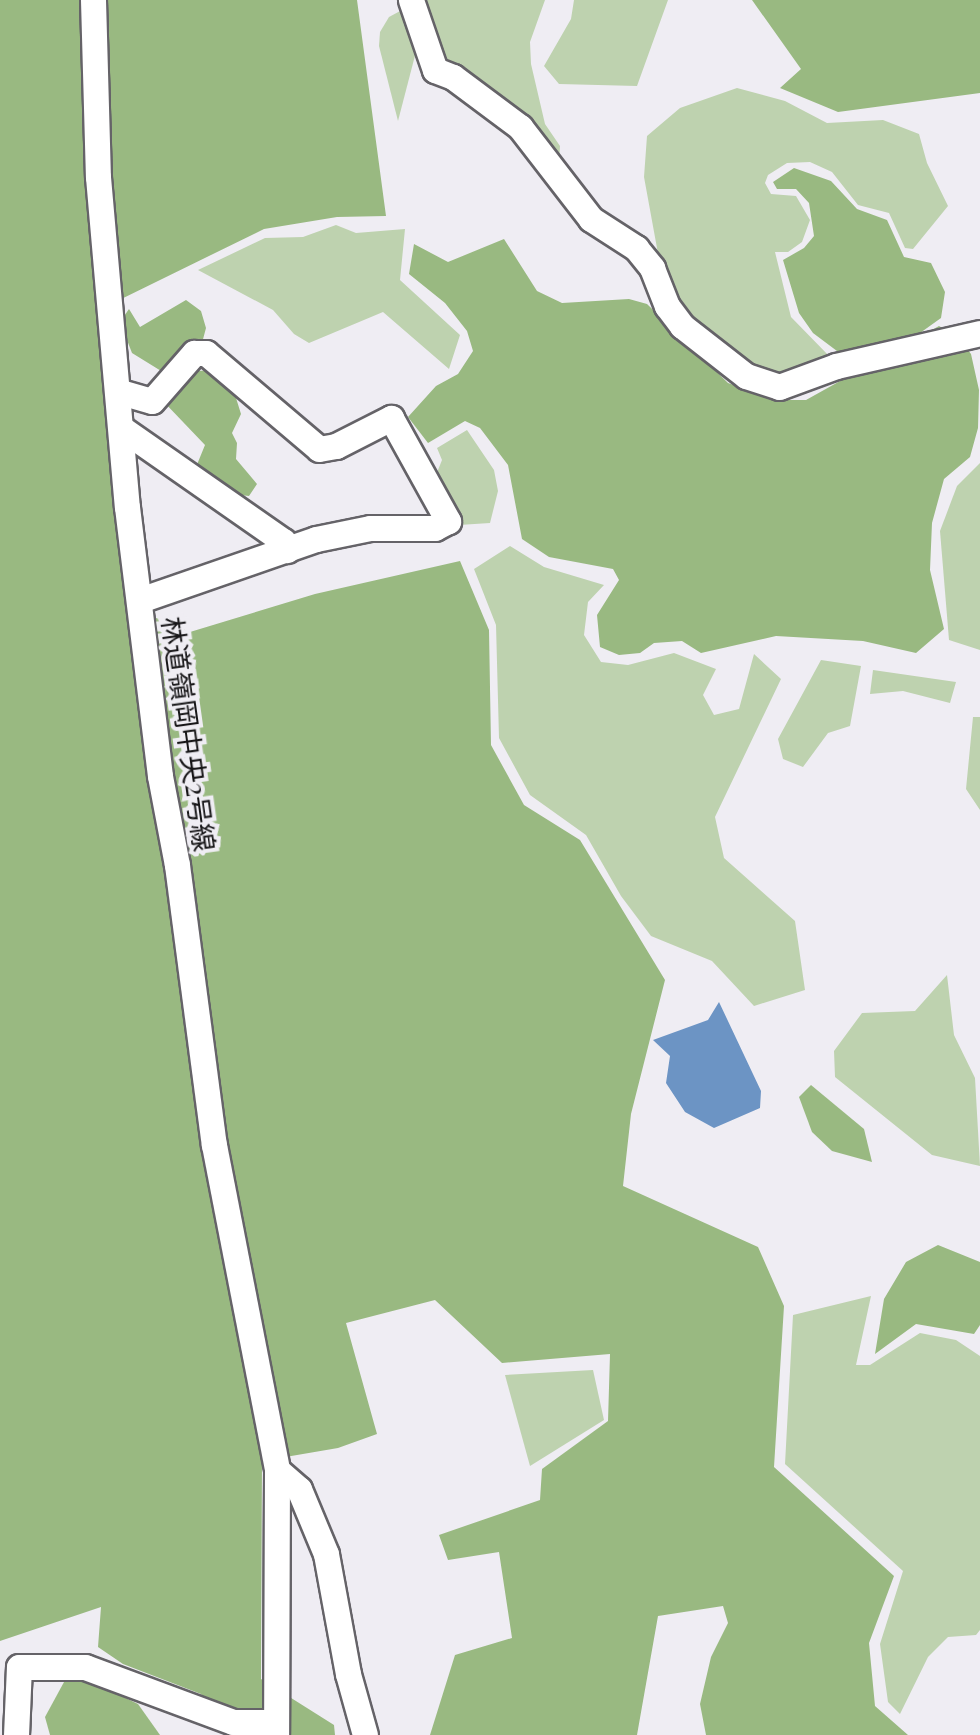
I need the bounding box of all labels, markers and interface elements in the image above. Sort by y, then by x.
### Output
street label: 林道嶺岡中央2号線 [156,614,222,854]

